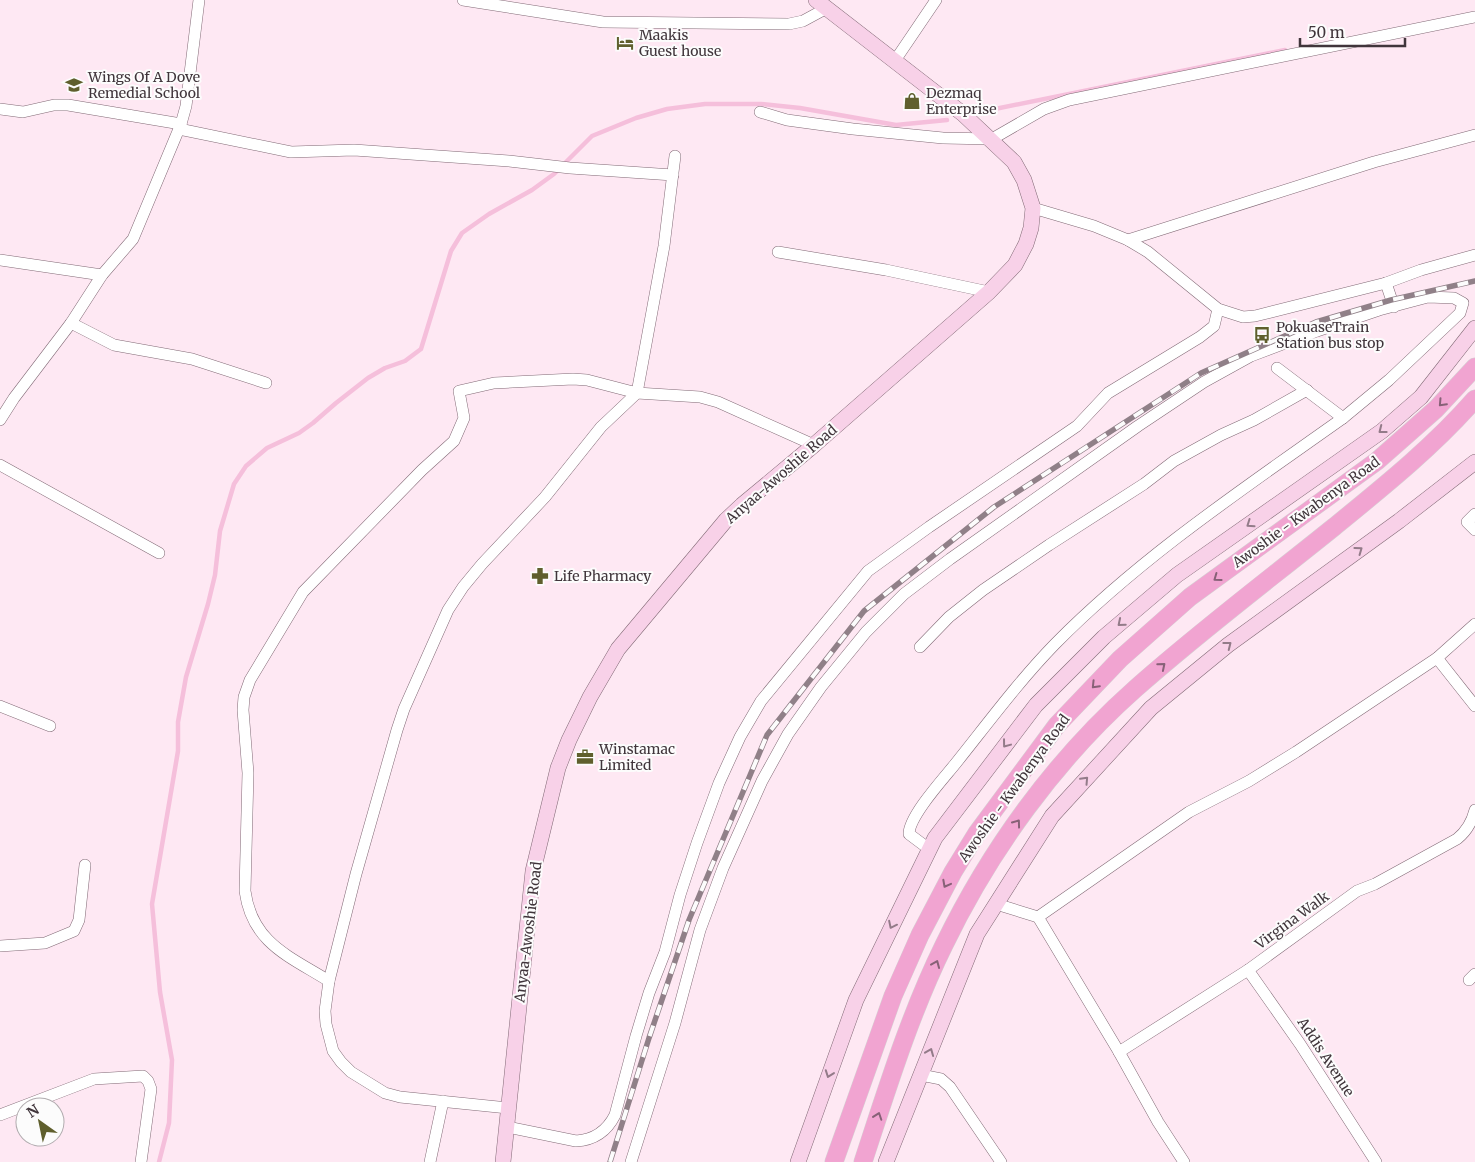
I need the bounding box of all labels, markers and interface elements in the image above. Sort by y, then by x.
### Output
scale bar [1300,15,1405,47]
text: 50 m [1308,23,1345,42]
place label: Maakis Guest house [639,26,721,60]
hotel icon: Maakis Guest house [615,33,635,53]
place label: Wings Of A Dove Remedial School [87,68,201,102]
school or university icon: Wings Of A Dove Remedial School [64,75,84,95]
place label: Dezmaq Enterprise [926,84,996,118]
shop icon: Dezmaq Enterprise [902,91,922,111]
place label: PokuaseTrain Station bus stop [1276,318,1385,352]
bus stop icon: PokuaseTrain Station bus stop [1252,325,1272,345]
one-way arrow [1439,397,1448,406]
street label: Anyaa-Awoshie Road [721,420,841,528]
one-way arrow [1379,425,1388,433]
street label: Awoshie - Kwabenya Road [1228,452,1384,572]
one-way arrow [1246,518,1255,527]
one-way arrow [1353,547,1363,556]
pharmacy icon: Life Pharmacy [530,566,550,586]
place label: Life Pharmacy [554,567,652,585]
one-way arrow [1214,572,1223,580]
one-way arrow [1117,617,1126,626]
one-way arrow [1222,642,1231,651]
one-way arrow [1157,663,1166,672]
one-way arrow [1092,679,1101,688]
street label: Awoshie - Kwabenya Road [954,710,1074,866]
one-way arrow [1004,738,1012,747]
place label: Winstamac Limited [598,740,675,774]
office icon: Winstamac Limited [575,747,595,767]
one-way arrow [1079,777,1088,786]
one-way arrow [1011,819,1020,829]
street label: Anyaa-Awoshie Road [510,860,546,1005]
one-way arrow [943,879,953,888]
street label: Virgina Walk [1251,887,1333,954]
one-way arrow [888,920,898,929]
one-way arrow [929,960,940,969]
street label: Addis Avenue [1293,1013,1358,1100]
one-way arrow [924,1048,934,1057]
one-way arrow [825,1070,835,1078]
north arrow [15,1097,65,1147]
text: N [23,1101,42,1122]
one-way arrow [873,1112,883,1121]

